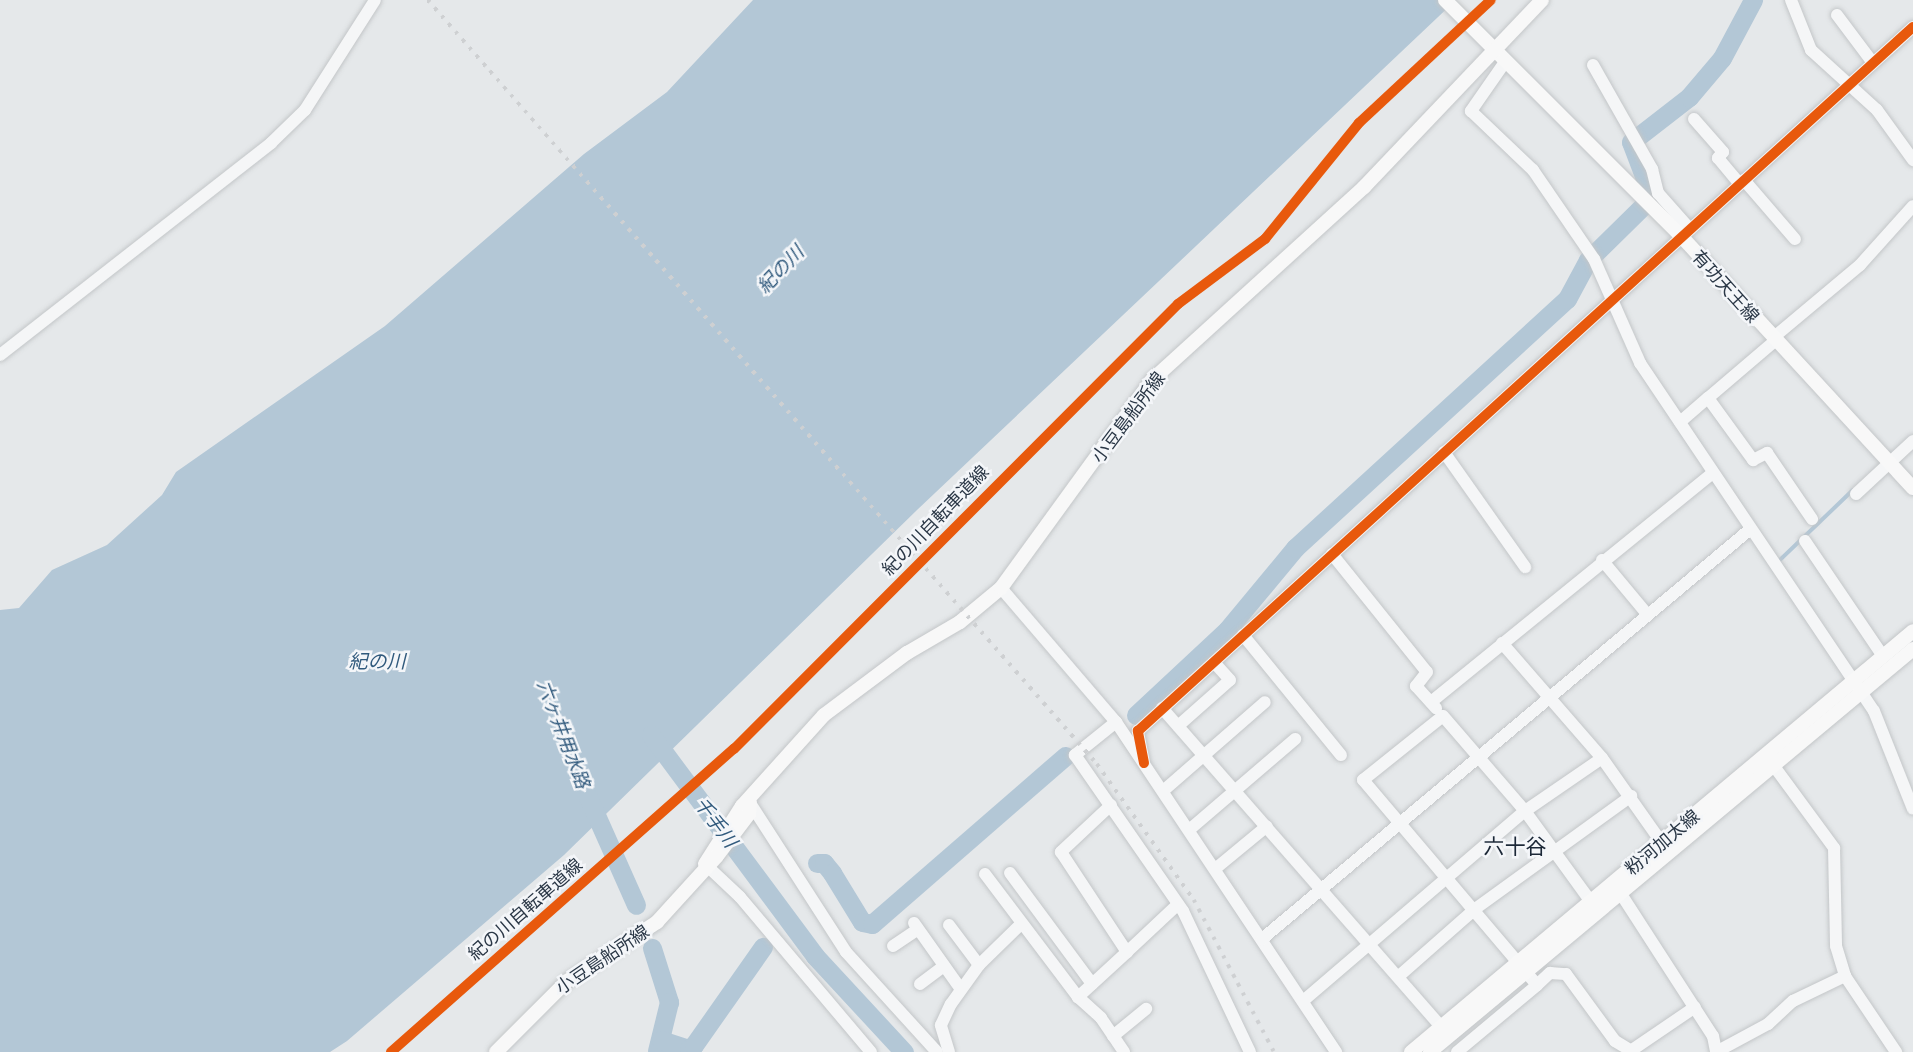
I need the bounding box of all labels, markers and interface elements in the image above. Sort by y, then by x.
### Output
water label: 紀の川 [752,241,808,297]
street label: 有功天王線 [1688,245,1764,327]
street label: 小豆島船所線 [1087,367,1169,467]
street label: 紀の川自転車道線 [877,461,993,579]
water label: 紀の川 [349,650,405,672]
water label: 六ヶ井用水路 [533,677,595,791]
water label: 千手川 [690,792,742,852]
street label: 粉河加太線 [1621,805,1703,879]
district label: 六十谷 [1484,833,1546,859]
street label: 紀の川自転車道線 [464,854,586,964]
street label: 小豆島船所線 [551,920,653,998]

